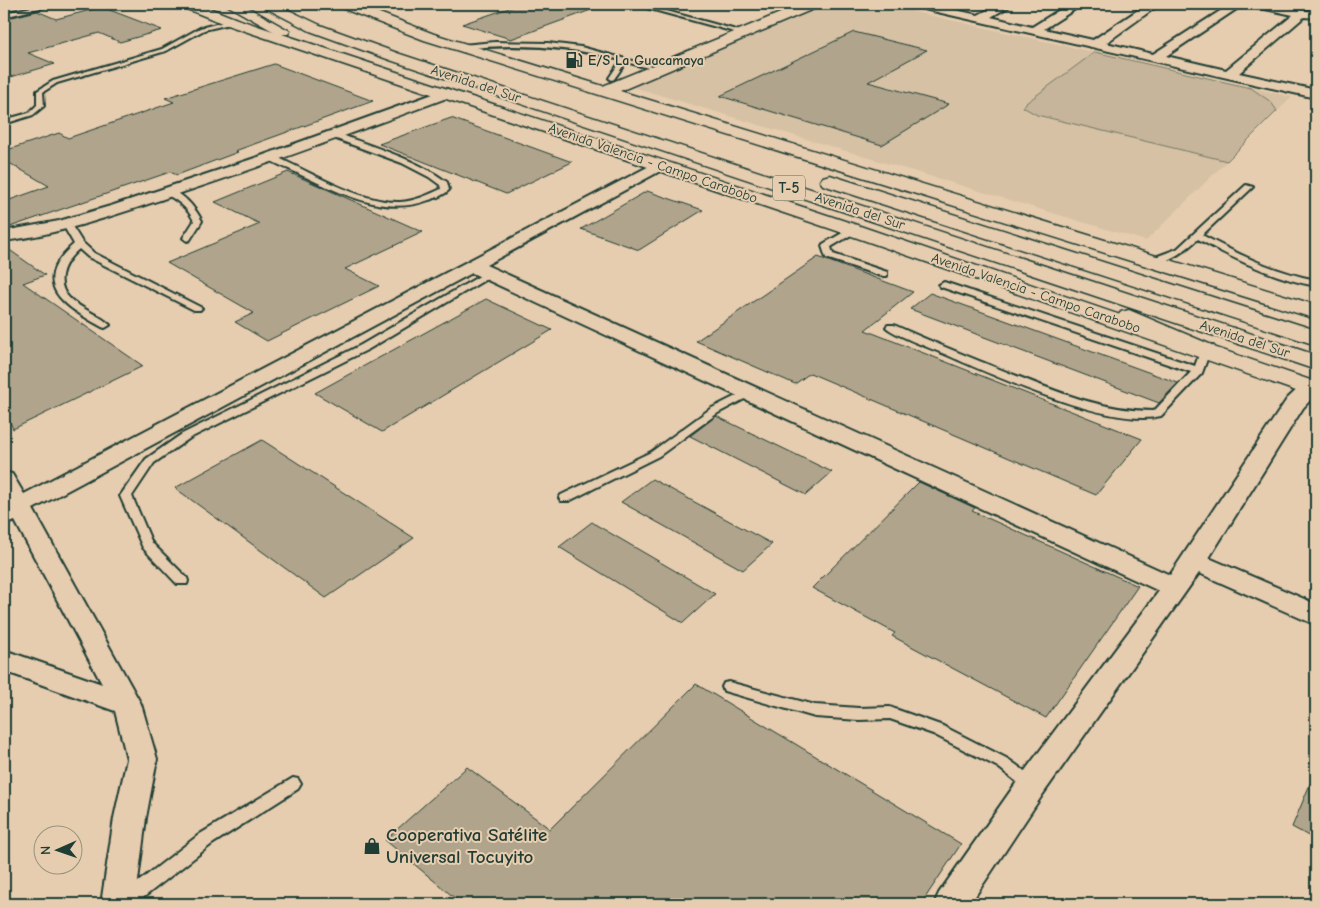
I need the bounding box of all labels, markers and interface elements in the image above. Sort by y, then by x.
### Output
fuel station icon: E/S La Guacamaya [564,50,584,70]
place label: E/S La Guacamaya [588,52,704,69]
street label: Avenida del Sur [429,61,524,107]
street label: Avenida Valencia - Campo Carabobo [546,119,760,207]
road number: T-5 [773,176,805,200]
street label: Avenida del Sur [813,188,908,234]
street label: Avenida Valencia - Campo Carabobo [929,249,1143,337]
street label: Avenida del Sur [1198,316,1293,362]
place label: Cooperativa Satélite Universal Tocuyito [386,824,547,868]
north arrow [32,826,82,876]
shop icon: Cooperativa Satélite Universal Tocuyito [362,836,382,856]
text: N [37,846,54,855]

